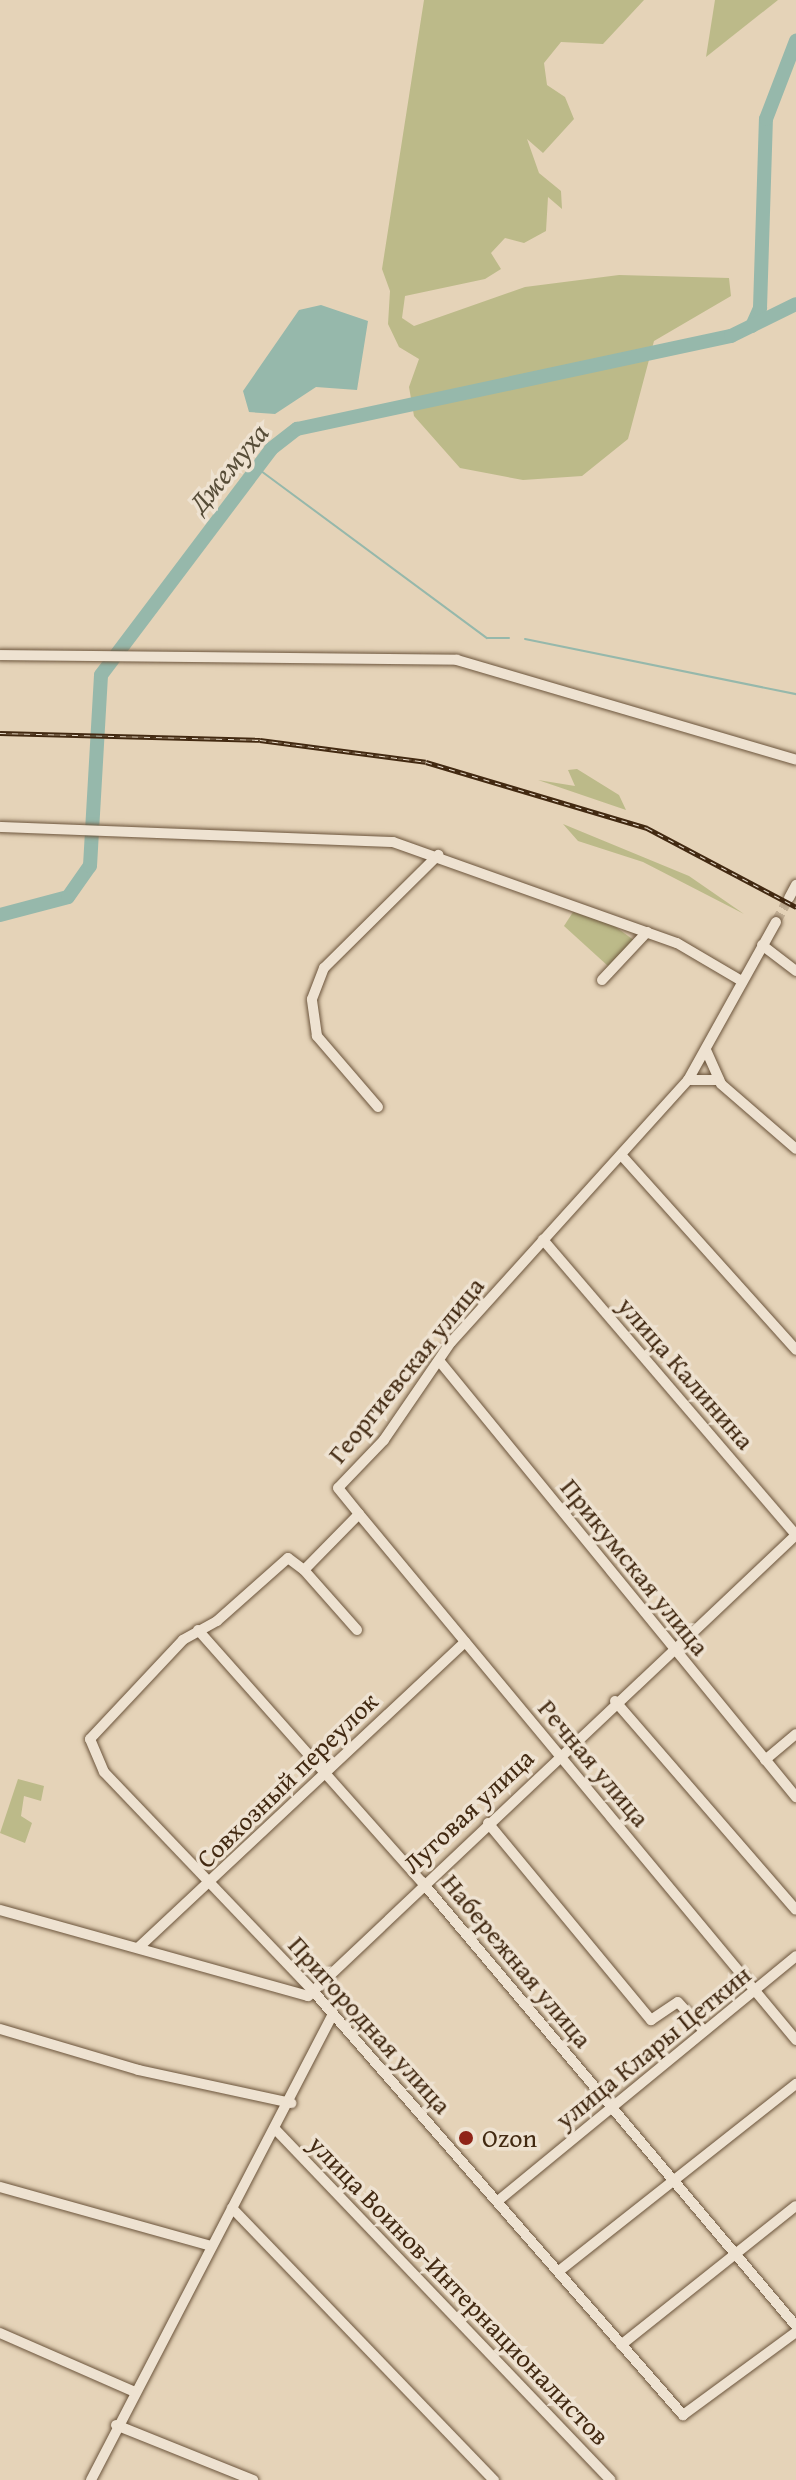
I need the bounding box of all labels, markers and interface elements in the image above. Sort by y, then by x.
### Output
water label: Джемуха [181,417,275,519]
street label: Георгиевская улица [321,1271,491,1469]
street label: улица Калинина [611,1290,761,1456]
street label: Прикумская улица [554,1472,716,1662]
street label: Совхозный переулок [190,1685,384,1875]
street label: Речная улица [532,1693,656,1833]
street label: Луговая улица [396,1742,540,1880]
street label: Набережная улица [435,1868,599,2054]
street label: Пригородная улица [282,1930,458,2120]
street label: улица Клары Цеткин [549,1959,757,2135]
place label: Ozon [482,2122,537,2154]
street label: улица Воинов-Интернационалистов [302,2128,616,2452]
marker: Ozon [457,2129,475,2147]

